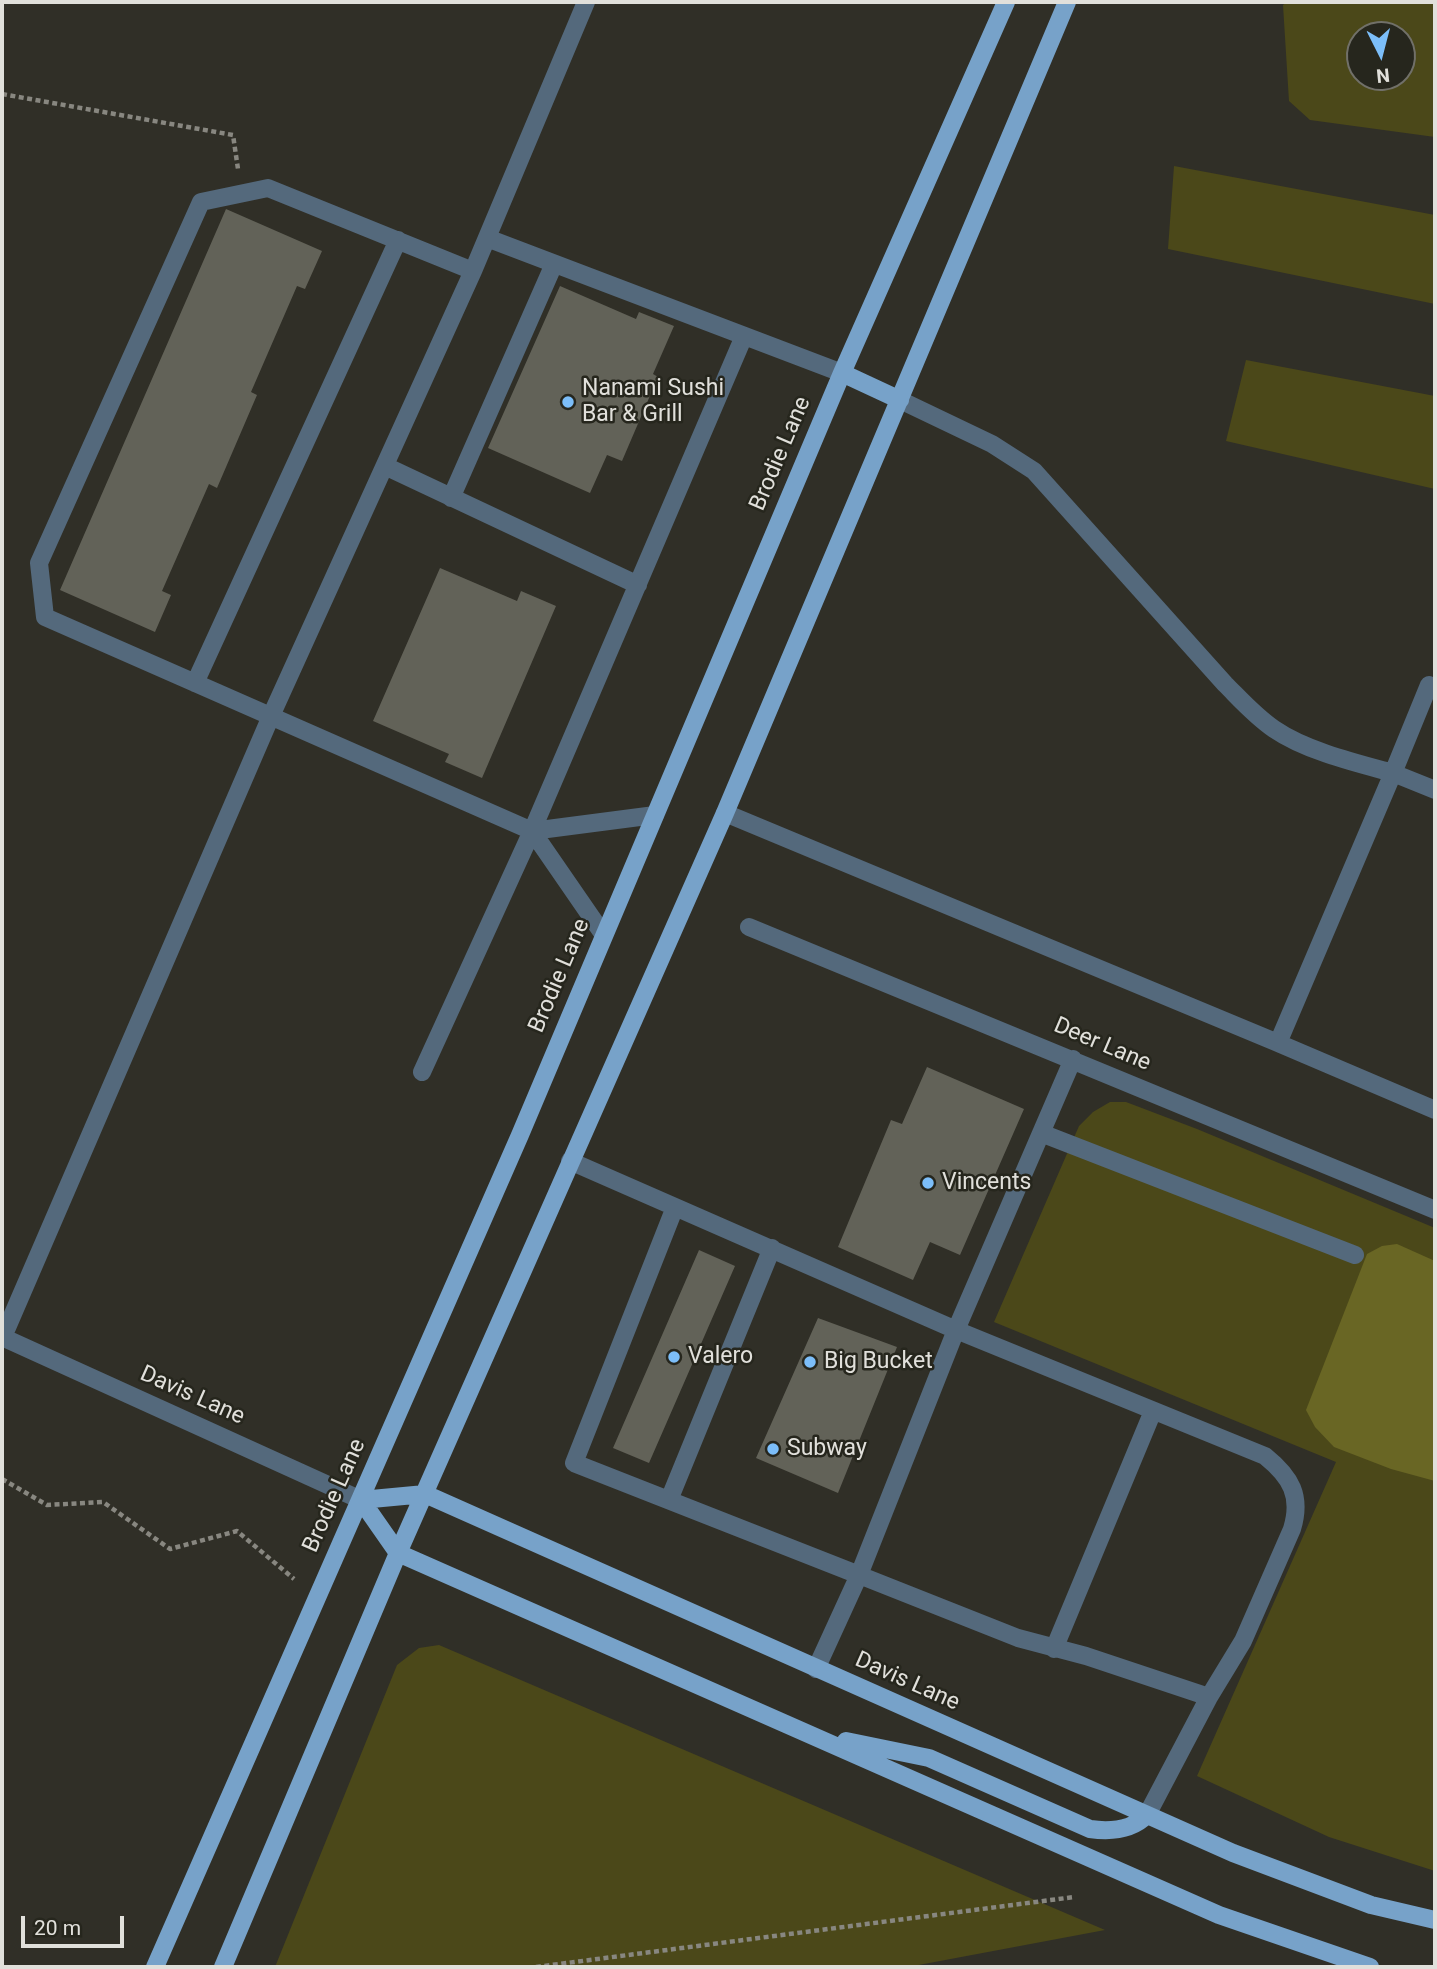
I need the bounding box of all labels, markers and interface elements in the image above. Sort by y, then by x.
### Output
north arrow [1346,21,1416,91]
text: N [1375,63,1391,88]
place label: Nanami Sushi Bar & Grill [582,375,724,429]
street label: Brodie Lane [745,393,817,515]
marker: Nanami Sushi Bar & Grill [560,394,576,410]
street label: Brodie Lane [524,915,596,1037]
street label: Deer Lane [1049,1012,1155,1078]
place label: Vincents [942,1169,1031,1197]
marker: Vincents [920,1175,936,1191]
place label: Valero [688,1343,753,1371]
place label: Big Bucket [824,1348,933,1376]
marker: Valero [666,1349,682,1365]
marker: Big Bucket [802,1354,818,1370]
street label: Davis Lane [135,1361,249,1431]
street label: Brodie Lane [298,1435,372,1557]
place label: Subway [787,1435,867,1463]
marker: Subway [765,1441,781,1457]
street label: Davis Lane [850,1647,964,1717]
scale bar [24,1902,128,1946]
text: 20 m [34,1916,81,1940]

